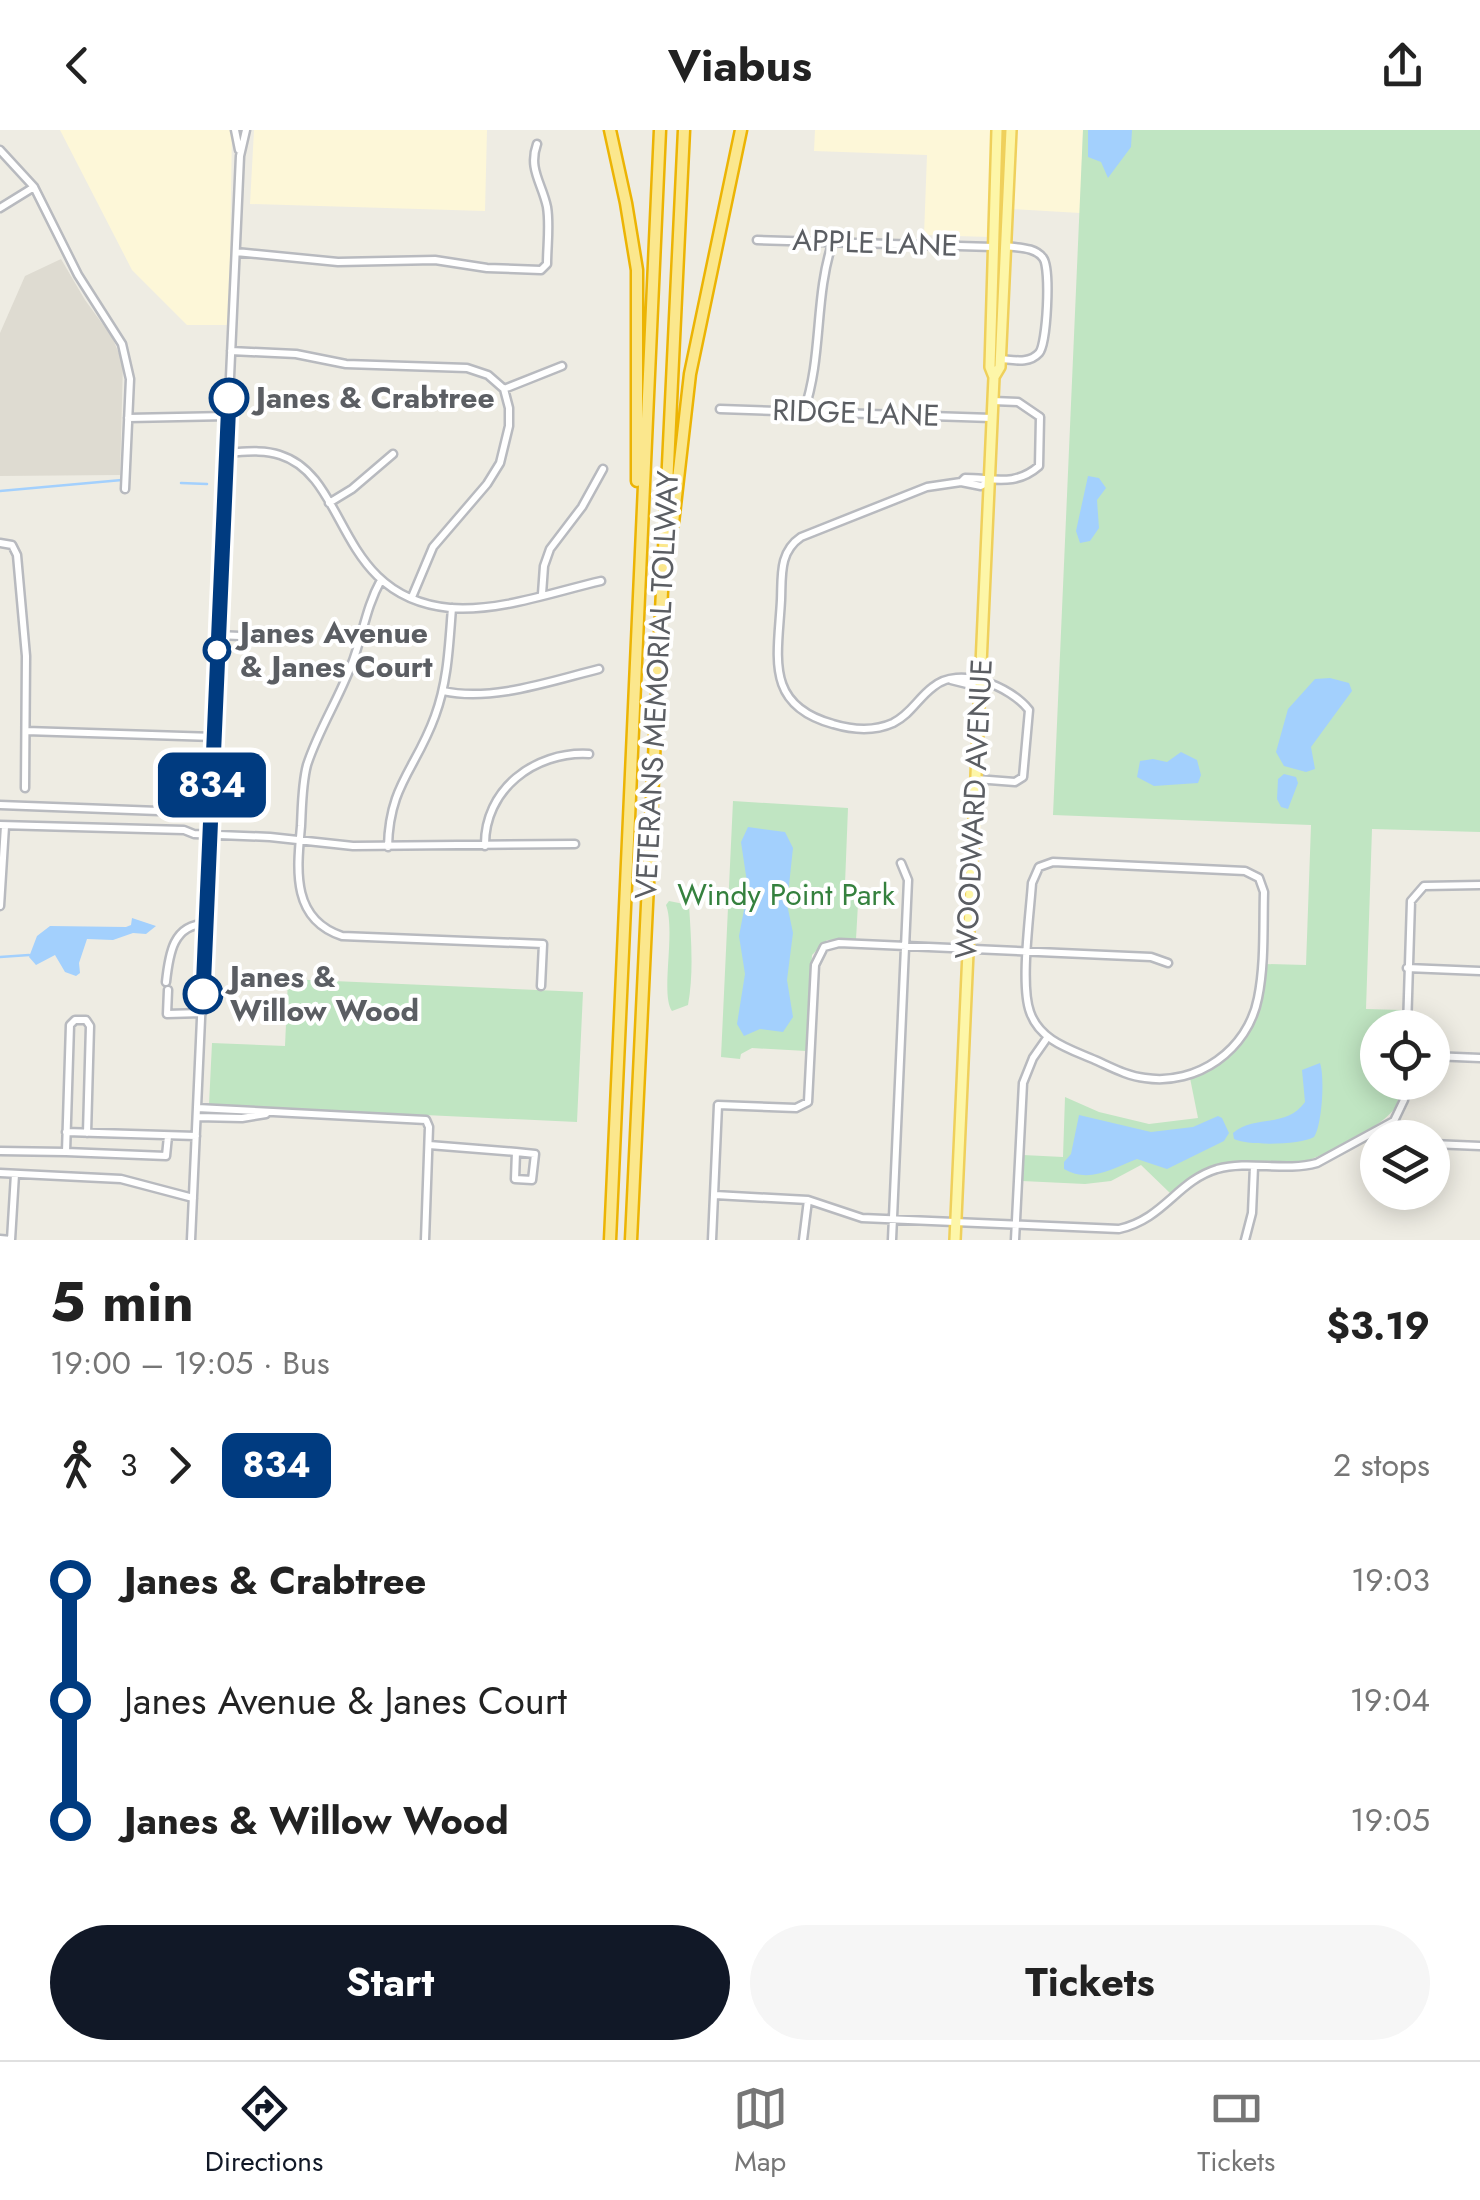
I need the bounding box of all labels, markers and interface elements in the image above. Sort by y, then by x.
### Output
text: Viabus [668,33,812,98]
icon: back [50,38,105,93]
icon: share [1375,38,1430,93]
street label: APPLE LANE [791,218,959,267]
place label: Janes & Crabtree [251,376,495,419]
marker: Janes & Crabtree [210,379,248,417]
street label: RIDGE LANE [772,388,940,437]
street label: VETERANS MEMORIAL TOLLWAY [624,470,689,900]
place label: Janes Avenue & Janes Court [235,611,433,688]
marker: Janes Avenue & Janes Court [204,637,230,663]
street label: WOODWARD AVENUE [944,658,1003,960]
line badge: 834 [154,752,270,818]
text: 834 [178,760,246,810]
park label: Windy Point Park [677,873,896,916]
place label: Janes & Willow Wood [225,955,419,1032]
marker: Janes & Willow Wood [184,975,222,1013]
map controls [1360,1010,1450,1210]
button: locate [1360,1010,1450,1100]
button: layers [1360,1120,1450,1210]
text: 5 min [50,1262,194,1342]
text: $3.19 [1326,1298,1430,1353]
text: 19:00 – 19:05 · Bus [50,1340,330,1386]
icon: walk [50,1438,105,1493]
icon: forward [152,1438,207,1493]
text: 834 [242,1440,311,1490]
text: 3 [120,1442,137,1488]
text: 2 stops [1333,1442,1430,1488]
text: Janes & Crabtree [124,1553,426,1608]
text: 19:03 [1351,1557,1430,1603]
text: Janes Avenue & Janes Court [124,1673,567,1728]
text: 19:04 [1350,1677,1430,1723]
text: Janes & Willow Wood [124,1793,509,1848]
text: 19:05 [1350,1797,1430,1843]
button: Start [50,1925,730,2040]
button: Tickets [750,1925,1430,2040]
tab: Directions [205,2081,323,2182]
tab: Map [733,2081,788,2182]
tab: Tickets [1197,2081,1275,2182]

